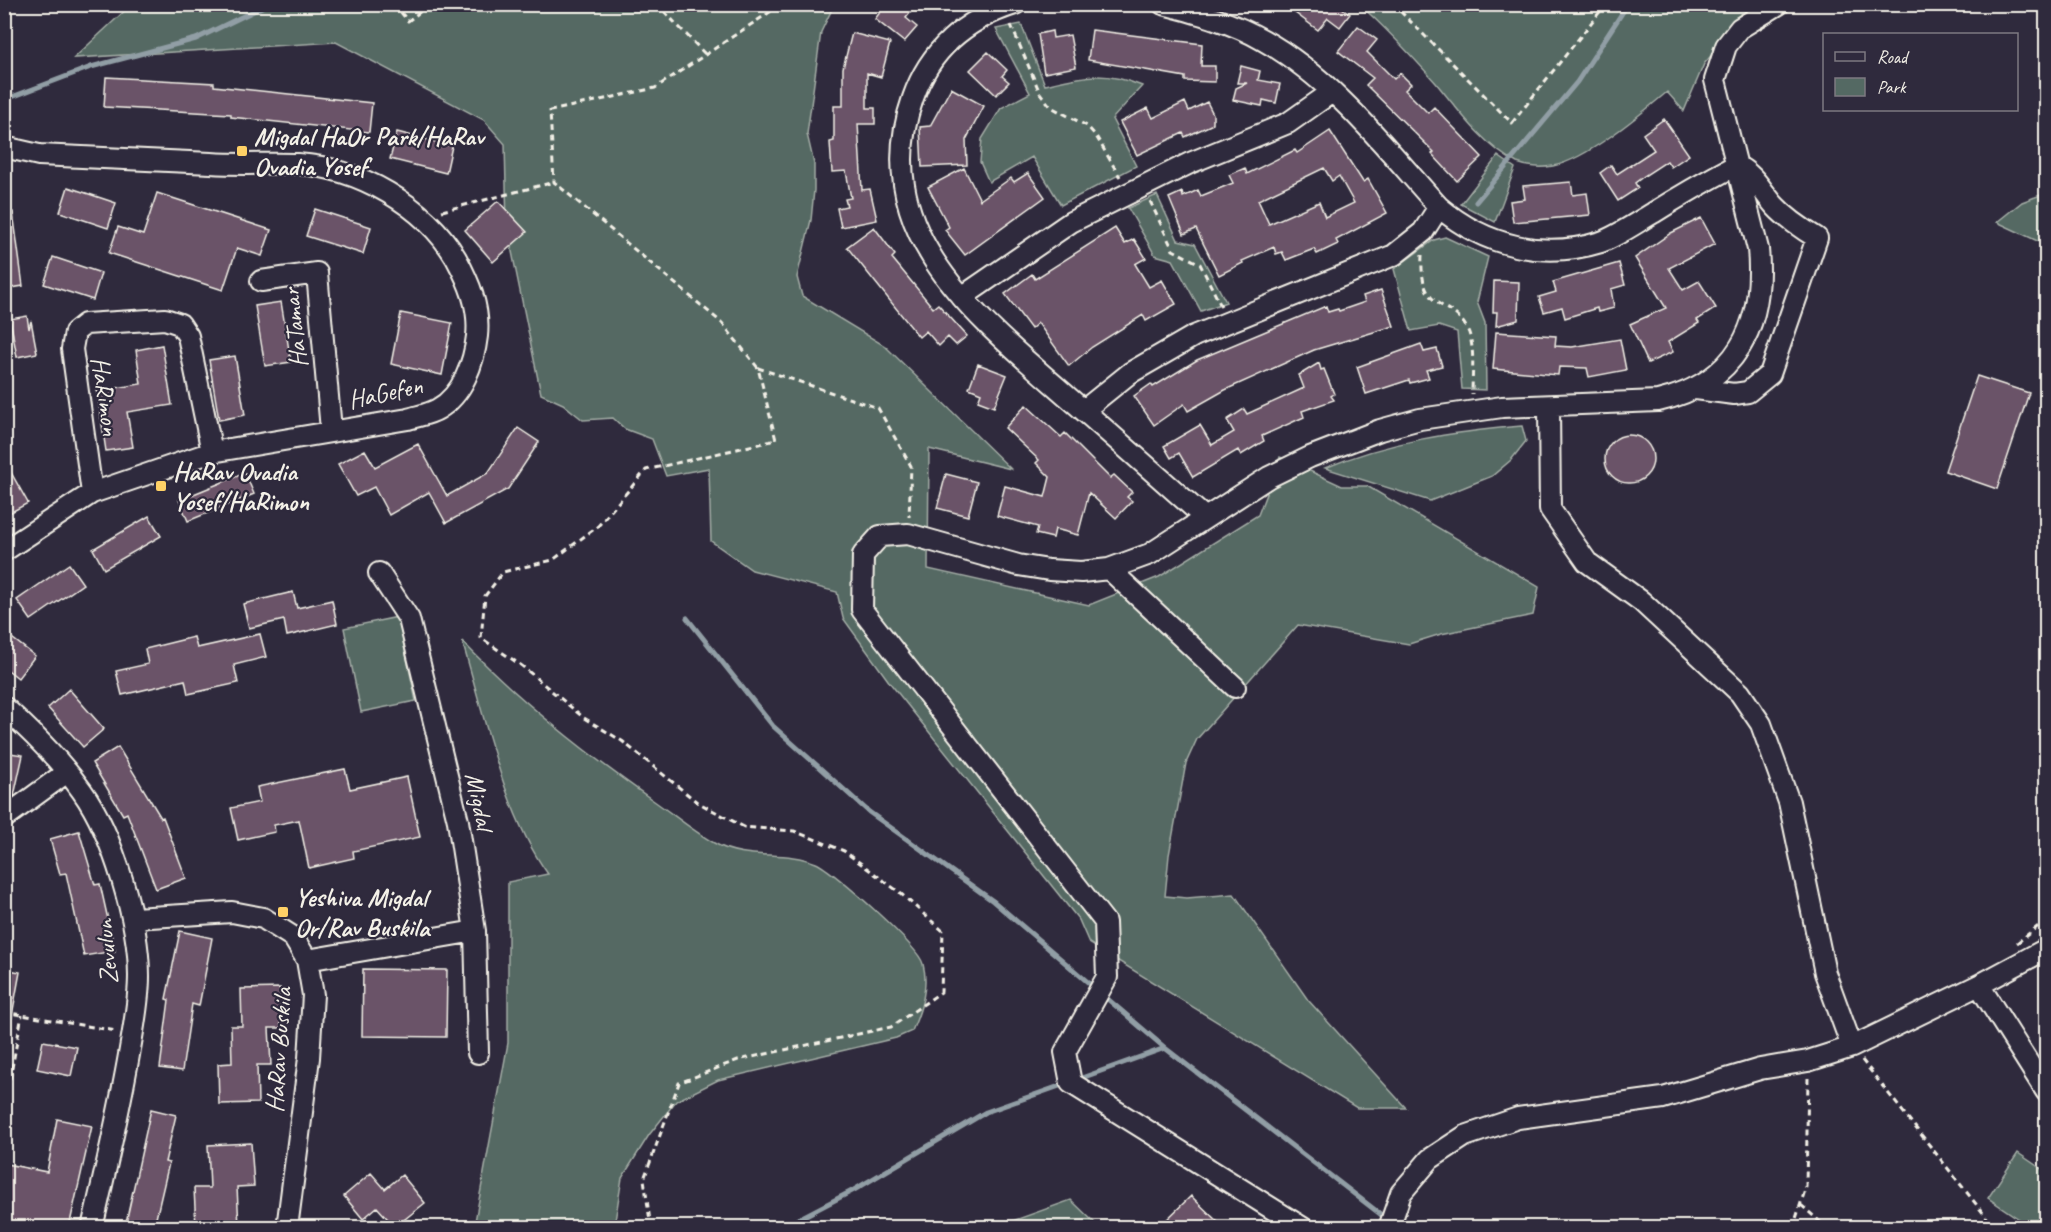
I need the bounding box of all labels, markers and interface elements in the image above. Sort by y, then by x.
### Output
legend [1823,33,2018,111]
text: Road [1877,46,1910,68]
text: Park [1877,76,1907,98]
place label: Migdal HaOr Park/HaRav Ovadia Yosef [254,120,486,183]
marker: Migdal HaOr Park/HaRav Ovadia Yosef [235,144,249,158]
street label: HaTamar [274,285,315,369]
street label: HaRimon [84,355,127,438]
street label: HaGefen [345,368,426,416]
place label: HaRav Ovadia Yosef/HaRimon [173,455,310,518]
marker: HaRav Ovadia Yosef/HaRimon [154,479,168,493]
street label: Migdal [457,769,503,837]
place label: Yeshiva Migdal Or/Rav Buskila [295,881,432,944]
marker: Yeshiva Migdal Or/Rav Buskila [276,905,290,919]
street label: Zevulun [87,917,126,986]
street label: HaRav Buskila [258,985,299,1114]

